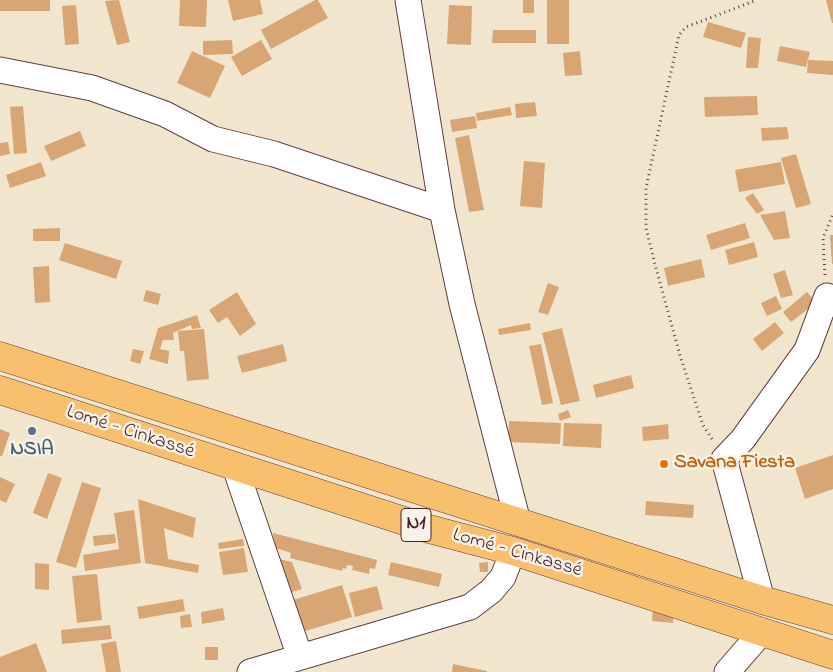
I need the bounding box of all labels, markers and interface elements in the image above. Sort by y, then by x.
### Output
street label: Lomé - Cinkassé [63,401,197,465]
marker: NSIA [26,425,38,437]
place label: NSIA [10,439,54,463]
place label: Savana Fiesta [674,452,795,476]
marker: Savana Fiesta [658,458,670,470]
road number: N1 [401,508,431,542]
street label: Lomé - Cinkassé [450,524,584,584]

